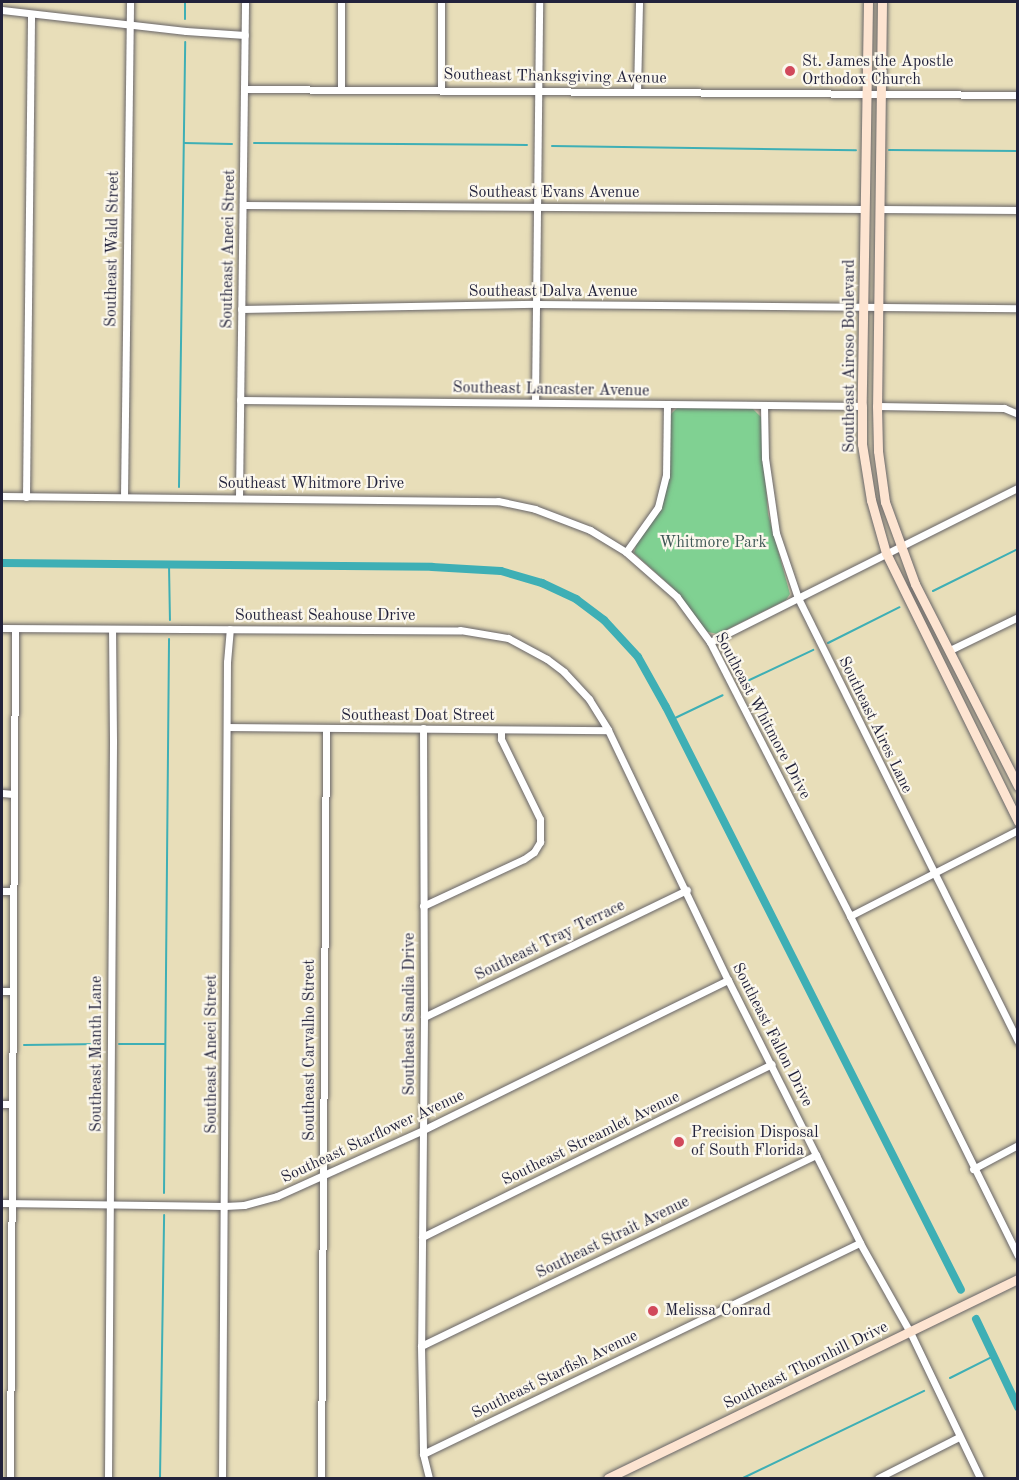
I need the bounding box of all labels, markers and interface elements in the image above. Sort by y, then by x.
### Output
place label: St. James the Apostle Orthodox Church [802,52,953,90]
marker: St. James the Apostle Orthodox Church [783,64,797,78]
street label: Southeast Thanksgiving Avenue [443,65,667,89]
street label: Southeast Aneci Street [218,169,240,329]
street label: Southeast Wald Street [102,171,124,327]
street label: Southeast Evans Avenue [469,183,639,203]
street label: Southeast Airoso Boulevard [840,259,860,453]
street label: Southeast Dalva Avenue [469,282,637,302]
street label: Southeast Lancaster Avenue [452,379,650,401]
street label: Southeast Whitmore Drive [218,474,404,494]
park label: Whitmore Park [659,533,767,553]
street label: Southeast Seahouse Drive [235,606,415,626]
street label: Southeast Whitmore Drive [710,629,814,803]
street label: Southeast Aires Lane [834,654,916,796]
street label: Southeast Doat Street [341,706,495,726]
street label: Southeast Tray Terrace [472,896,628,986]
street label: Southeast Sandia Drive [400,933,420,1095]
street label: Southeast Carvalho Street [300,959,320,1141]
street label: Southeast Fallon Drive [727,960,817,1110]
street label: Southeast Aneci Street [202,974,222,1134]
street label: Southeast Manth Lane [87,976,107,1132]
street label: Southeast Starflower Avenue [278,1086,468,1188]
street label: Southeast Streamlet Avenue [499,1087,683,1191]
place label: Precision Disposal of South Florida [691,1123,819,1161]
marker: Precision Disposal of South Florida [672,1135,686,1149]
street label: Southeast Strait Avenue [533,1193,693,1283]
place label: Melissa Conrad [665,1301,771,1321]
marker: Melissa Conrad [646,1304,660,1318]
street label: Southeast Thornhill Drive [721,1318,891,1414]
street label: Southeast Starfish Avenue [469,1326,641,1424]

